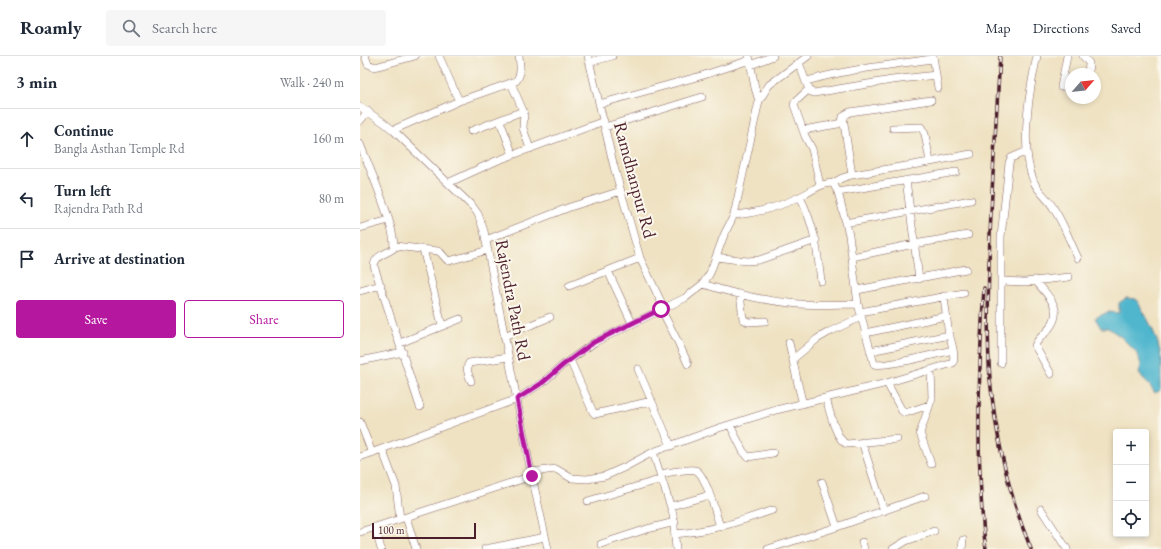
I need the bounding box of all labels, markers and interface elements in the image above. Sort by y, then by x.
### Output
search box [106,10,386,46]
text: Roamly [20,15,82,40]
icon: search [120,17,142,39]
text: Search here [152,18,217,37]
text: Map [985,19,1011,37]
text: Directions [1033,19,1089,37]
text: Saved [1111,19,1141,37]
north arrow [1065,68,1101,104]
text: 3 min [16,71,57,93]
text: Walk · 240 m [280,74,344,91]
street label: Ramdhanpur Rd [609,119,662,241]
text: Continue [54,121,114,140]
icon: ahead [16,128,38,150]
text: 160 m [313,130,344,147]
text: Bangla Asthan Temple Rd [54,140,185,157]
text: Turn left [54,181,111,200]
icon: left [16,188,38,210]
text: 80 m [319,190,344,207]
text: Rajendra Path Rd [54,200,143,217]
street label: Rajendra Path Rd [490,237,537,363]
icon: arrive [16,248,38,270]
text: Arrive at destination [54,249,185,268]
button: Save [16,300,176,338]
button: Share [184,300,344,338]
route start [652,300,670,318]
map controls [1113,429,1149,537]
button: + [1113,429,1149,465]
button: − [1113,465,1149,501]
route end [523,467,541,485]
button: locate [1113,501,1149,537]
scale bar [372,521,476,540]
text: 100 m [378,523,405,537]

